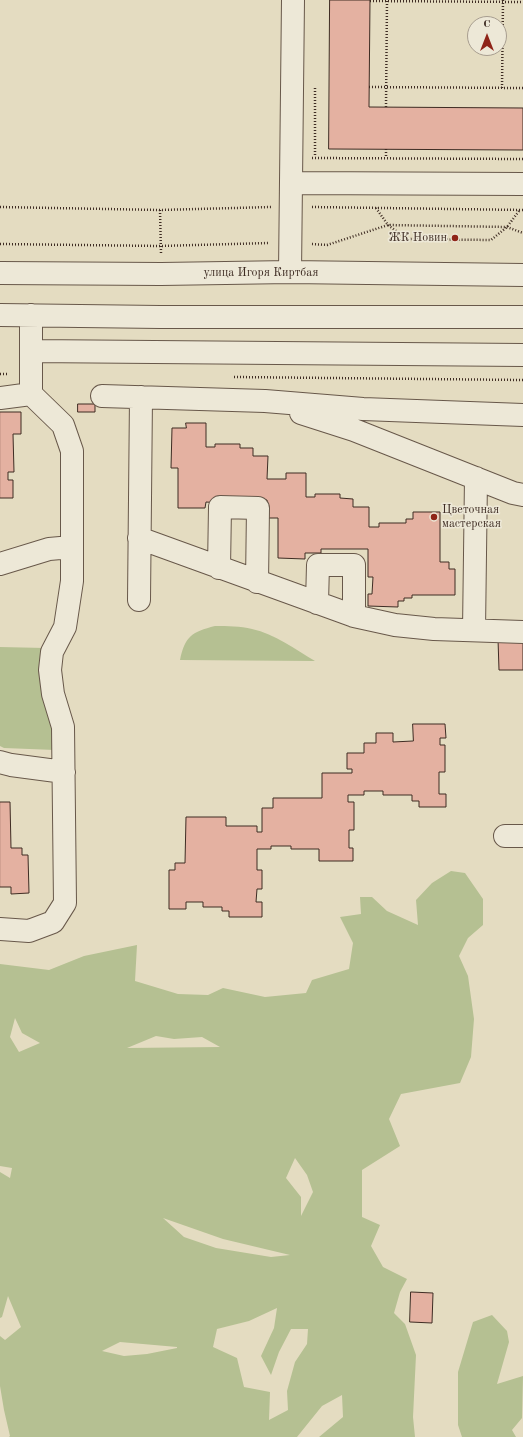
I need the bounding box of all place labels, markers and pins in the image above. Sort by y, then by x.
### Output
place label: ЖК Новин [389,231,447,245]
marker: ЖК Новин [450,233,460,243]
place label: Цветочная мастерская [442,503,501,531]
marker: Цветочная мастерская [429,512,439,522]

